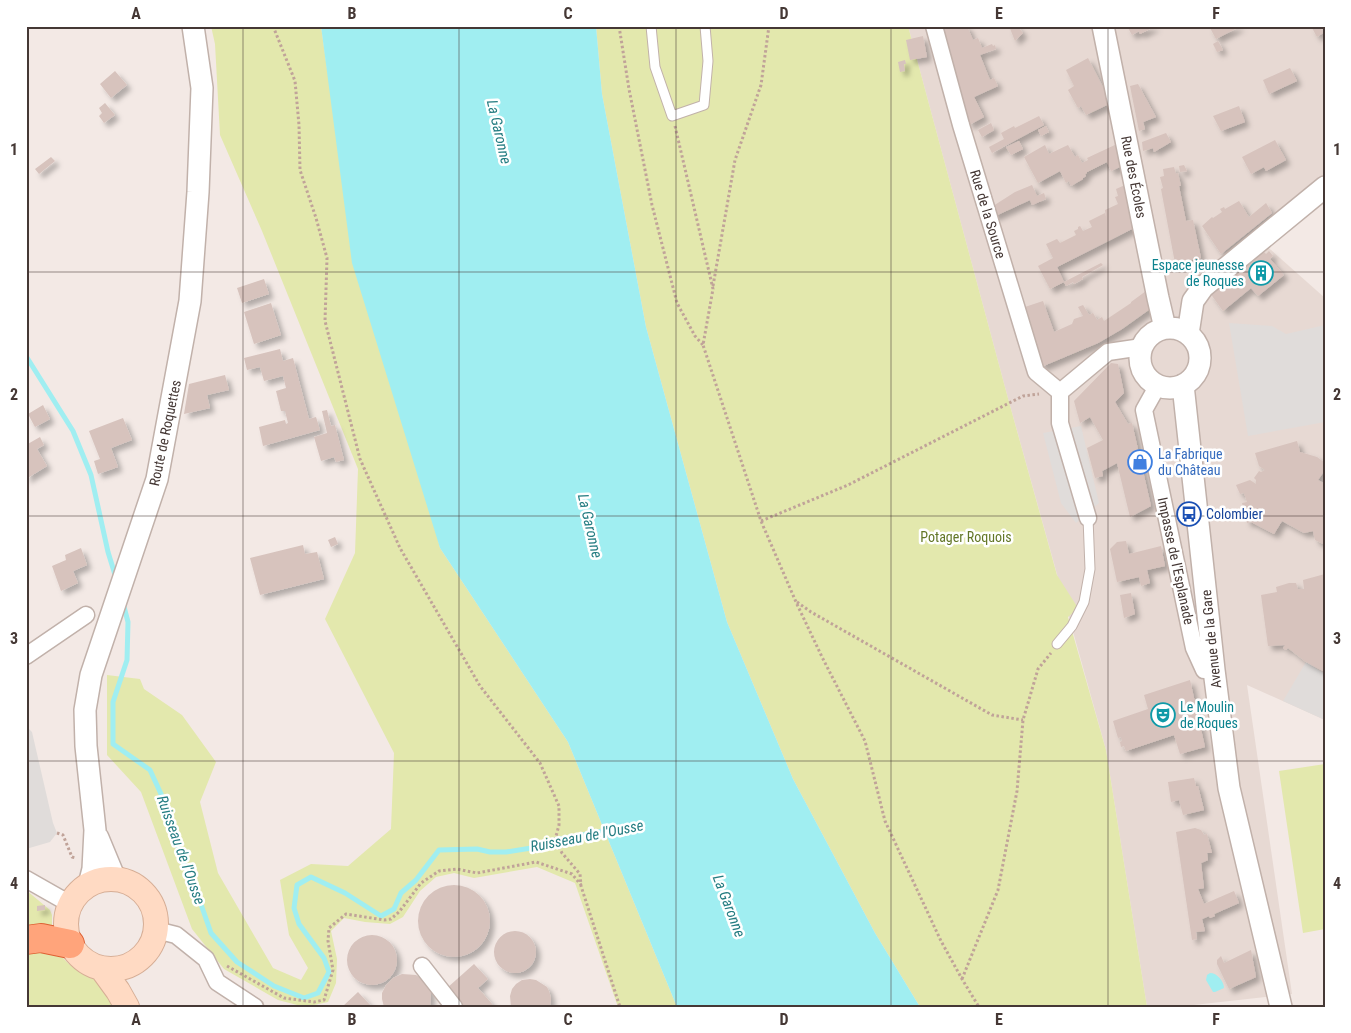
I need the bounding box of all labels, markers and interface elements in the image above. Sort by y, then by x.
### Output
text: A [131,4,141,23]
text: B [348,4,357,23]
text: C [563,4,573,23]
text: D [779,4,789,23]
text: E [995,4,1003,23]
text: F [1212,4,1220,23]
water label: La Garonne [483,98,515,166]
street label: Rue des Écoles [1118,134,1151,220]
text: 1 [10,140,18,159]
text: 1 [1333,140,1341,159]
street label: Rue de la Source [967,168,1009,261]
place label: Espace jeunesse de Roques [1152,257,1244,289]
building icon: Espace jeunesse de Roques [1248,260,1274,286]
street label: Route de Roquettes [146,379,184,487]
text: 2 [10,385,18,404]
text: 2 [1333,385,1341,404]
place label: La Fabrique du Château [1158,446,1223,478]
shop icon: La Fabrique du Château [1127,449,1153,475]
water label: La Garonne [574,492,606,560]
street label: Impasse de l'Esplanade [1155,496,1197,627]
bus stop icon: Colombier [1176,501,1202,527]
place label: Colombier [1206,506,1263,522]
park label: Potager Roquois [920,529,1012,545]
street label: Avenue de la Gare [1198,588,1224,689]
text: 3 [10,629,18,648]
text: 3 [1333,629,1341,648]
place label: Le Moulin de Roques [1180,699,1238,731]
theatre icon: Le Moulin de Roques [1150,702,1176,728]
water label: Ruisseau de l'Ousse [153,793,209,907]
water label: Ruisseau de l'Ousse [529,816,645,856]
water label: La Garonne [709,872,749,940]
text: 4 [10,874,18,893]
text: 4 [1333,874,1341,893]
text: A [131,1010,141,1029]
text: B [348,1010,357,1029]
text: C [563,1010,573,1029]
text: D [779,1010,789,1029]
text: E [995,1010,1003,1029]
text: F [1212,1010,1220,1029]

